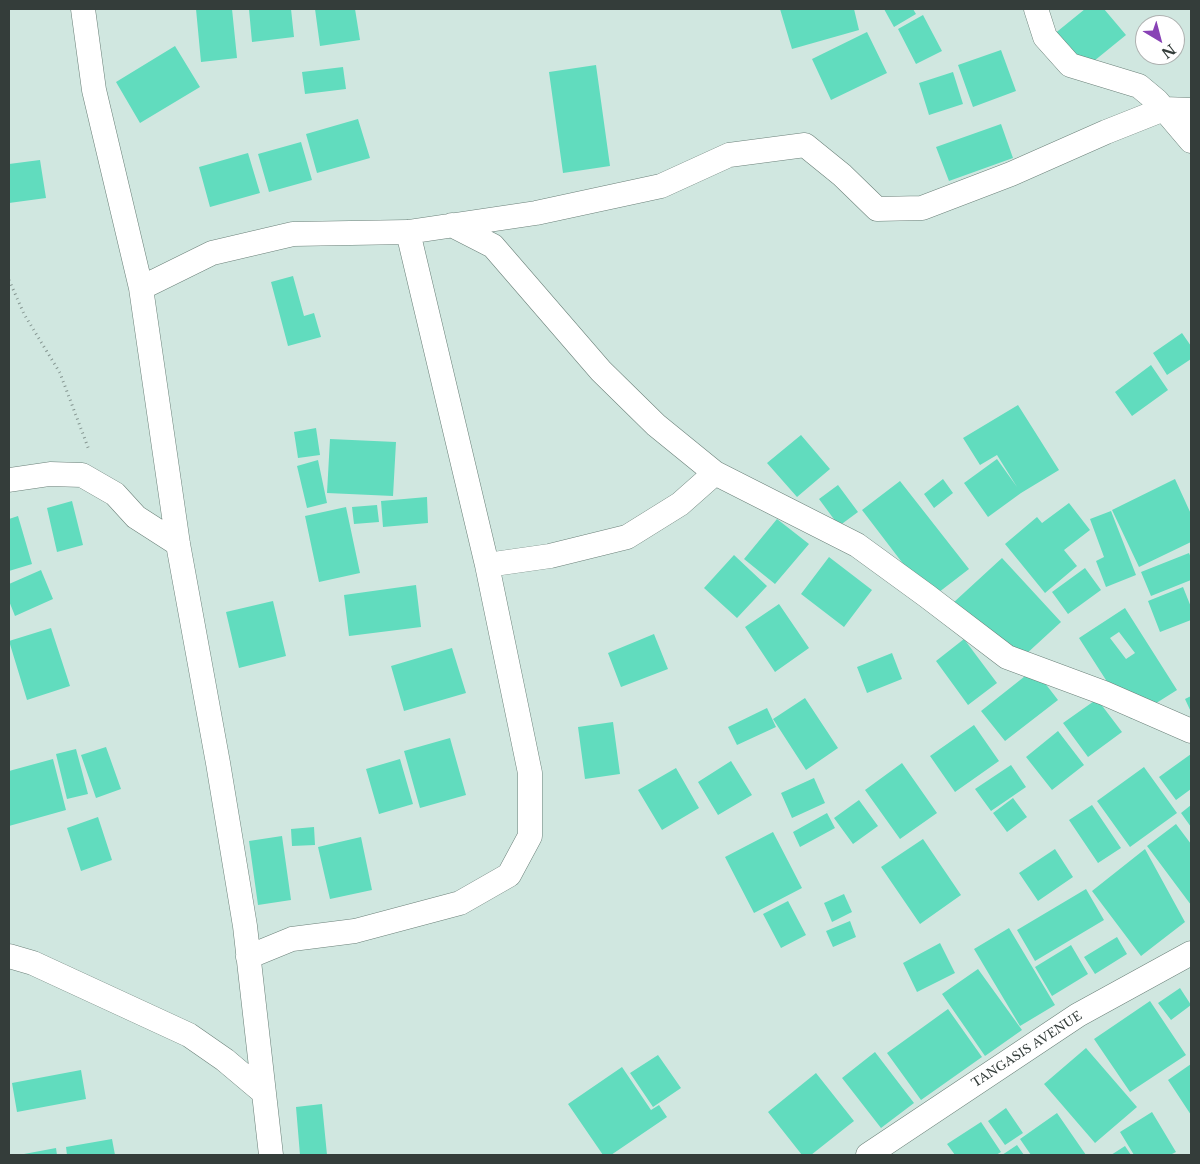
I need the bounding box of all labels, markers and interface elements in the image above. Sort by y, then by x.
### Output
north arrow [1135,15,1185,65]
text: N [1158,40,1179,62]
street label: TANGASIS AVENUE [969,1009,1085,1091]

